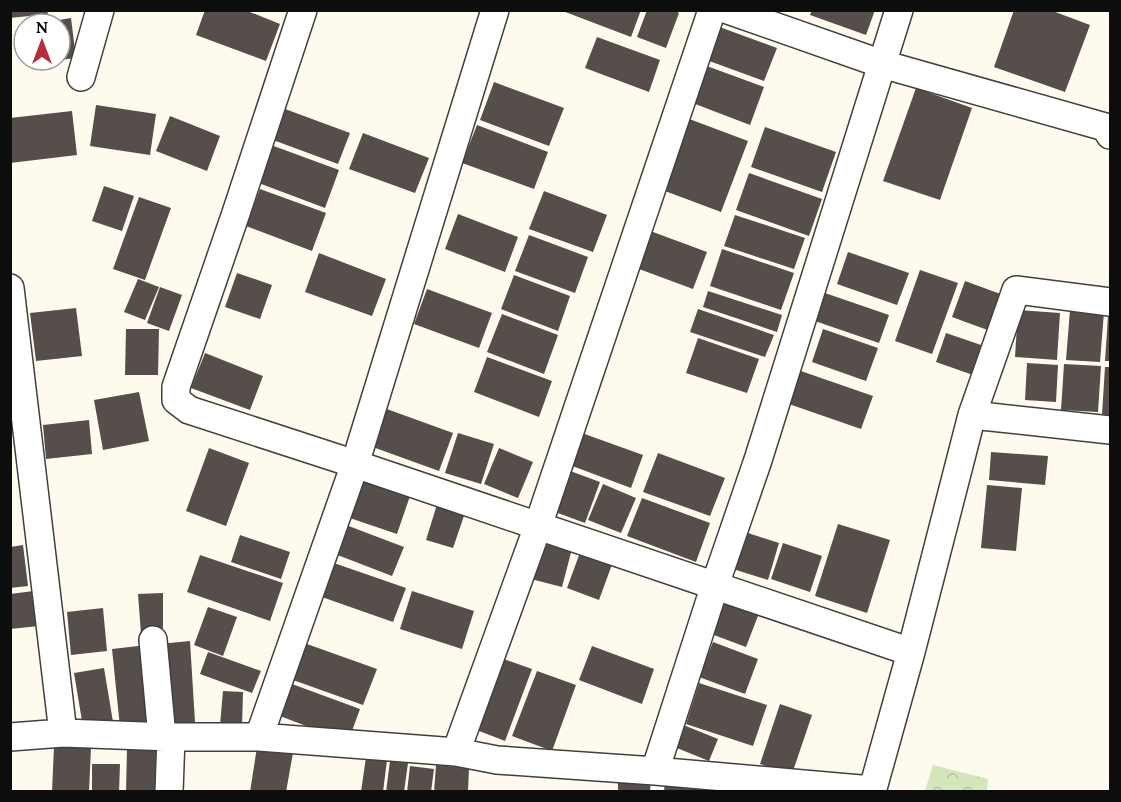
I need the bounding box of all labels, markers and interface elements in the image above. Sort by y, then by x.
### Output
north arrow [12,12,72,72]
text: N [36,17,48,37]

